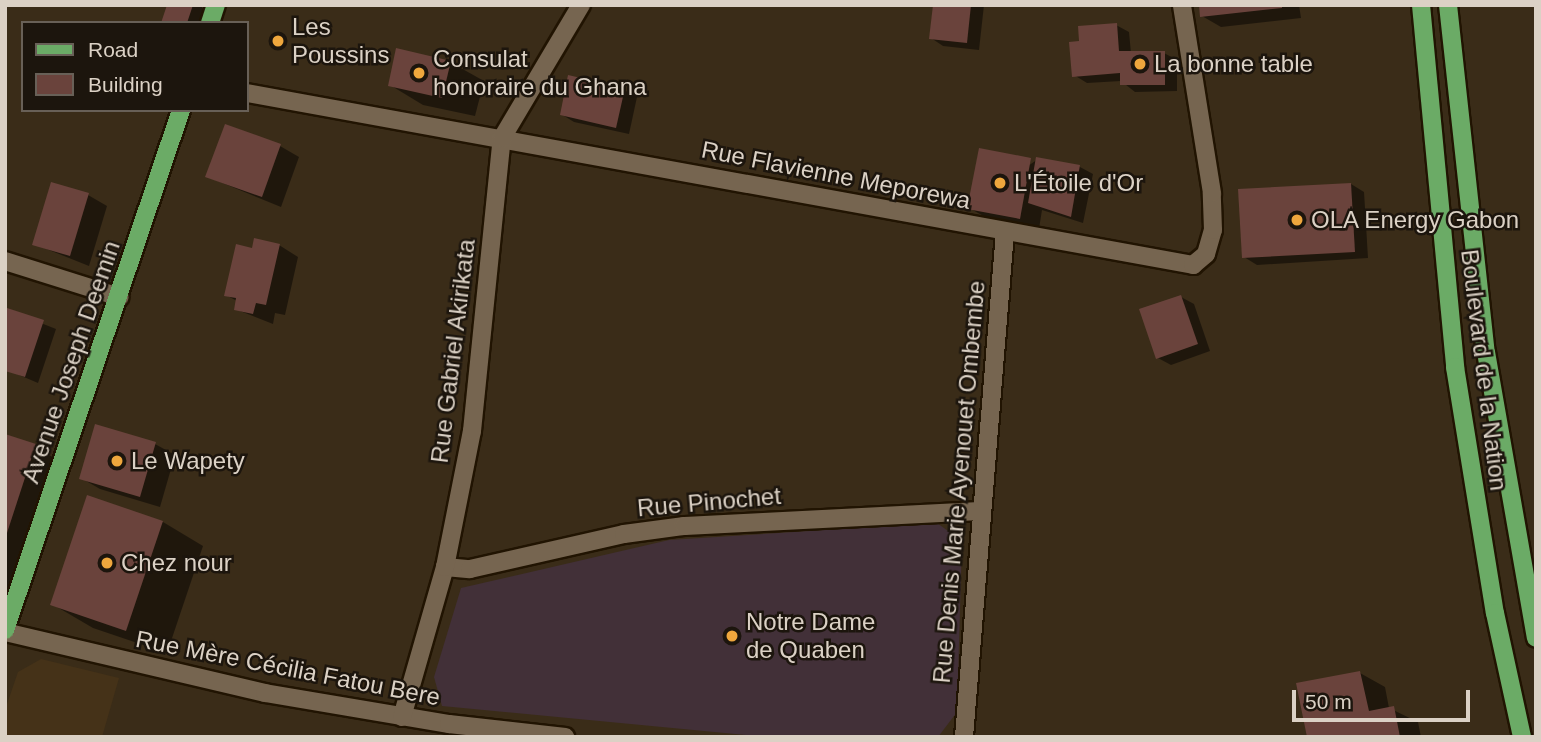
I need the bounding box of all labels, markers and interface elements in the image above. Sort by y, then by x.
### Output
place label: Les Poussins [292,13,389,69]
legend [21,21,248,112]
marker: Les Poussins [270,33,286,49]
text: Road [88,38,138,61]
place label: Consulat honoraire du Ghana [433,45,646,101]
place label: La bonne table [1154,50,1313,78]
marker: La bonne table [1132,56,1148,72]
marker: Consulat honoraire du Ghana [411,65,427,81]
text: Building [88,73,163,96]
street label: Rue Flavienne Meporewa [699,135,973,215]
place label: L'Étoile d'Or [1014,169,1143,197]
marker: L'Étoile d'Or [992,175,1008,191]
place label: OLA Energy Gabon [1311,206,1520,234]
marker: OLA Energy Gabon [1289,212,1305,228]
street label: Avenue Joseph Deemin [16,237,126,487]
street label: Rue Gabriel Akirikata [425,237,481,465]
street label: Boulevard de la Nation [1455,248,1513,492]
street label: Rue Denis Marie Ayenouet Ombembe [927,279,991,685]
place label: Le Wapety [131,447,245,475]
marker: Le Wapety [109,453,125,469]
street label: Rue Pinochet [636,481,782,523]
place label: Chez nour [121,549,232,577]
marker: Chez nour [99,555,115,571]
place label: Notre Dame de Quaben [746,608,875,664]
street label: Rue Mère Cécilia Fatou Bere [133,624,443,712]
marker: Notre Dame de Quaben [724,628,740,644]
scale bar [1296,676,1474,720]
text: 50 m [1305,690,1352,713]

